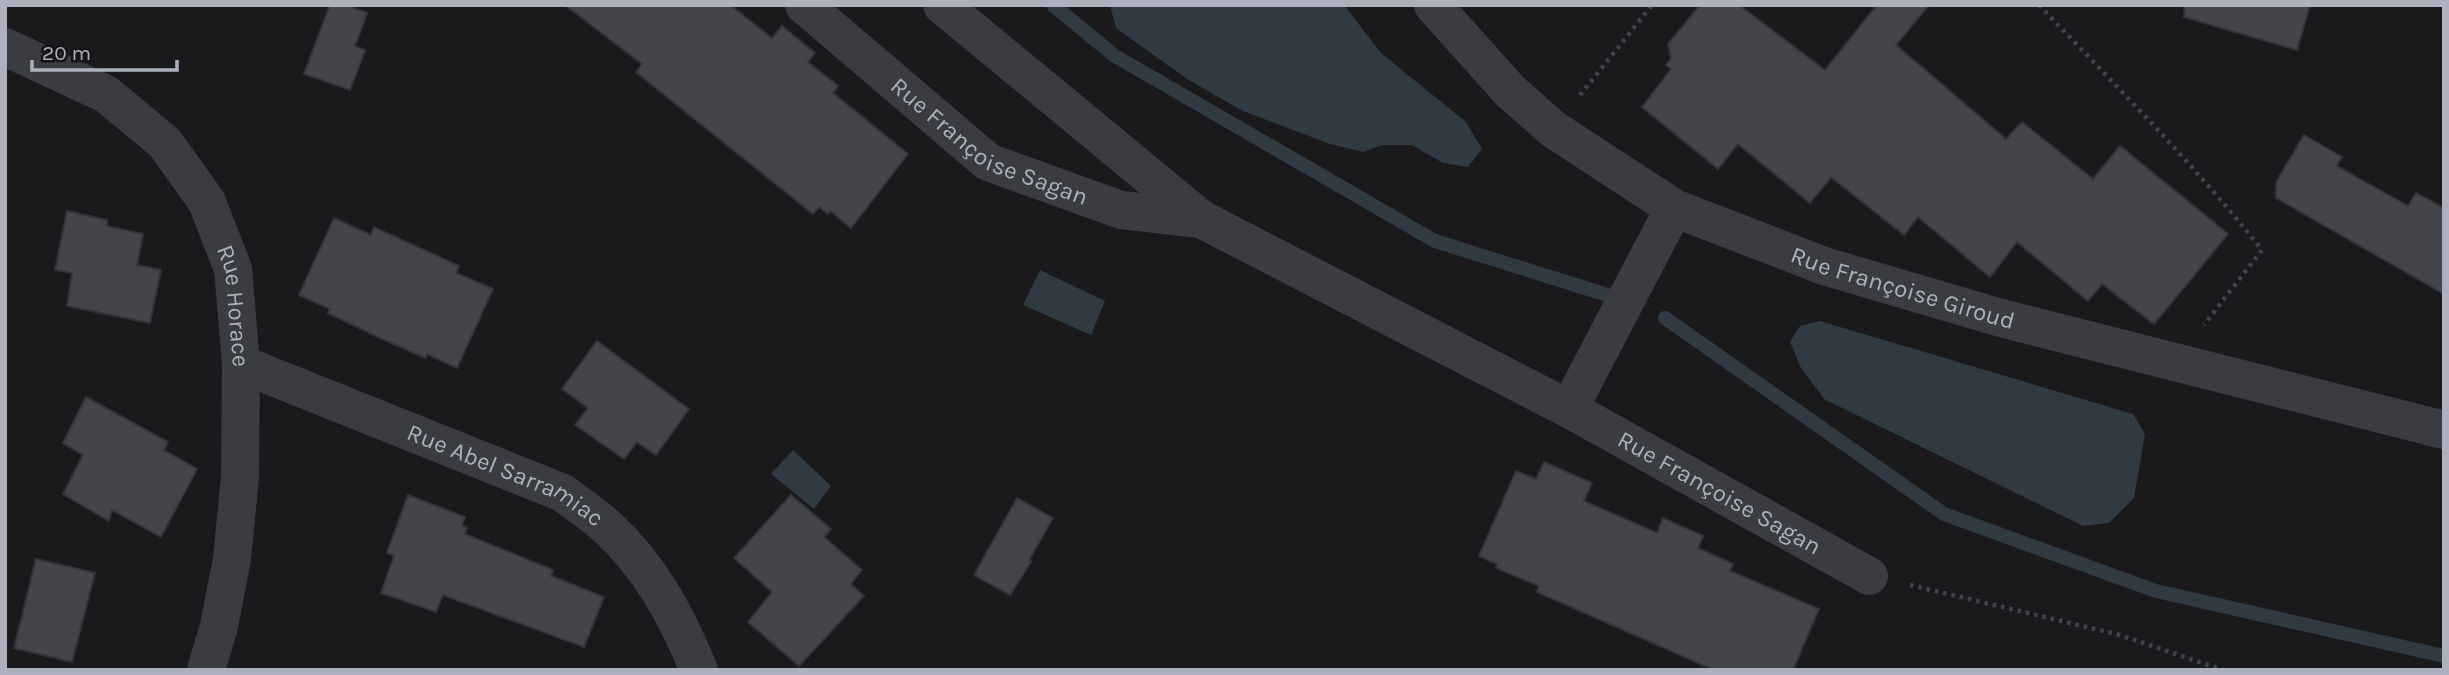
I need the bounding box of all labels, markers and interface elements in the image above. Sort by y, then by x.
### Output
scale bar [32,28,177,72]
text: 20 m [42,41,91,65]
street label: Rue Françoise Sagan [885,71,1092,211]
street label: Rue Françoise Giroud [1787,240,2018,335]
street label: Rue Horace [211,241,255,368]
street label: Rue Abel Sarramiac [403,418,609,532]
street label: Rue Françoise Sagan [1613,425,1826,561]

